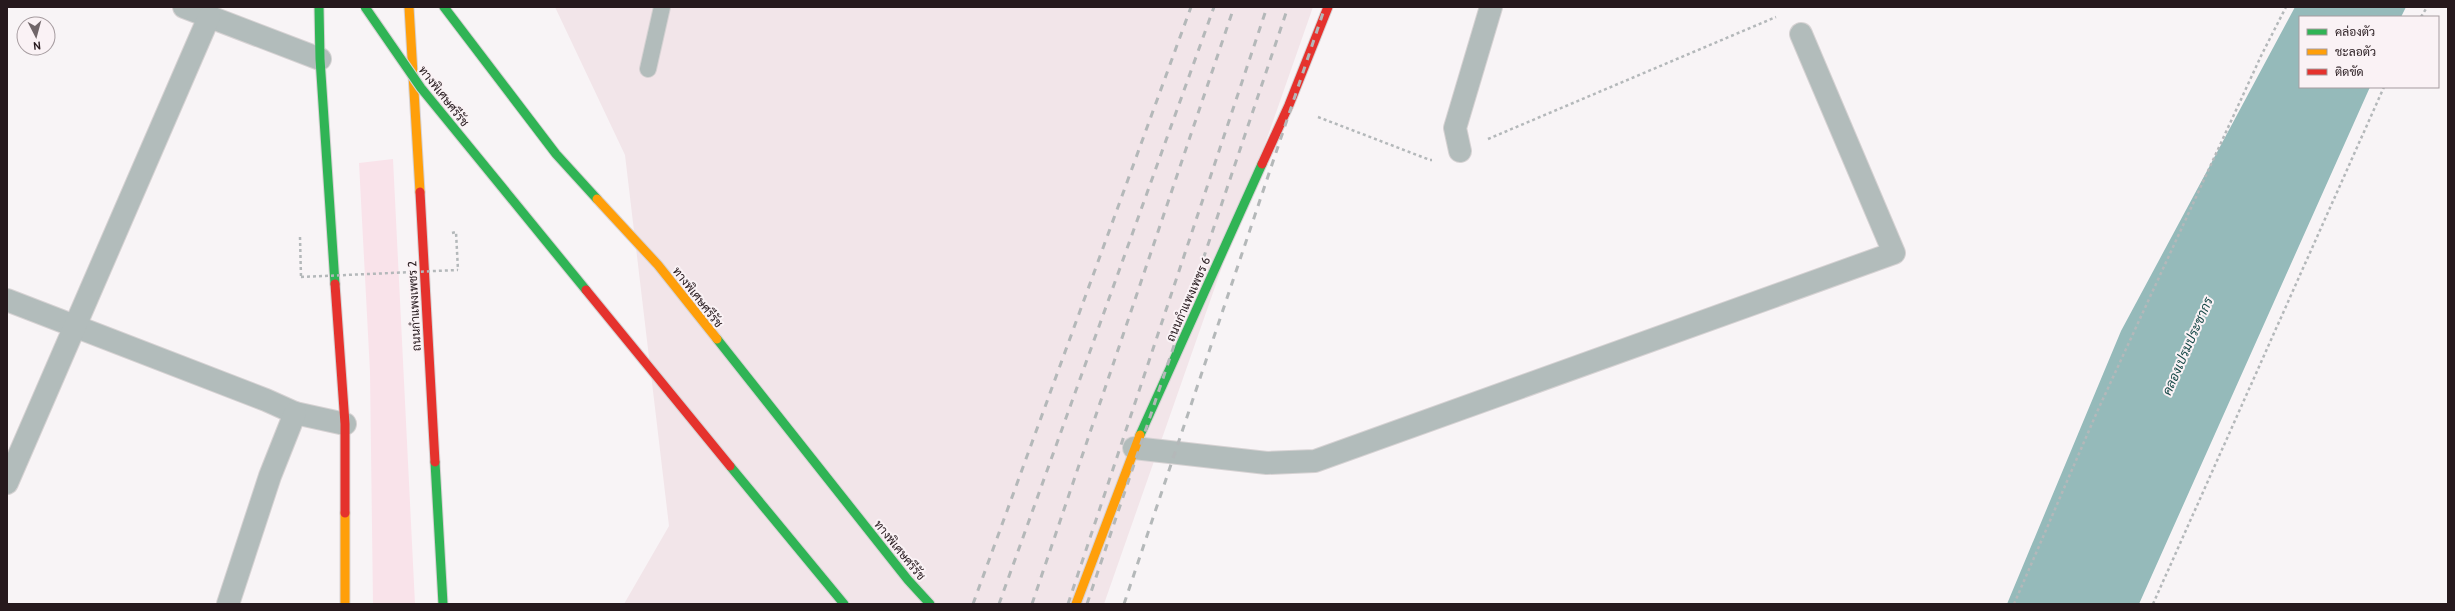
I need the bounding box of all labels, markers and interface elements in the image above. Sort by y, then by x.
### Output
north arrow [16,16,56,56]
legend [2299,16,2439,88]
text: คล่องตัว [2335,24,2375,39]
text: N [32,39,42,53]
text: ชะลอตัว [2335,44,2376,59]
street label: ทางพิเศษศรีรัช [416,63,472,129]
text: ติดขัด [2335,64,2364,79]
street label: ถนนกำแพงเพชร 6 [1163,254,1213,344]
street label: ถนนกำแพงเพชร 2 [404,260,424,352]
street label: ทางพิเศษศรีรัช [670,264,726,330]
water label: คลองเปรมประชากร [2158,294,2216,397]
street label: ทางพิเศษศรีรัช [871,517,929,583]

